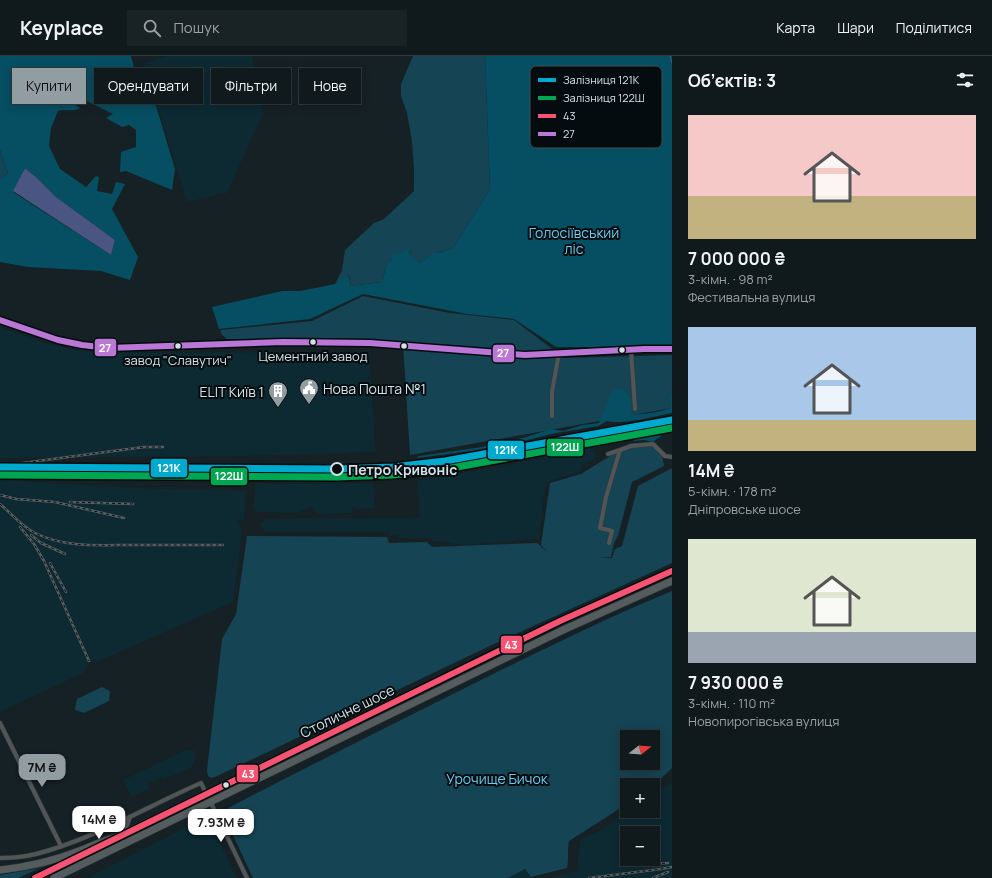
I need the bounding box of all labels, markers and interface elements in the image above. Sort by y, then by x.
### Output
search box [127,10,407,46]
text: Keyplace [20,15,103,41]
icon: search [141,17,163,39]
text: Пошук [173,17,219,38]
text: Карта [776,18,815,37]
text: Шари [837,18,874,37]
text: Поділитися [896,18,972,37]
legend [530,66,662,148]
chip: Купити [12,68,86,104]
chip: Орендувати [94,68,203,104]
chip: Фільтри [211,68,291,104]
chip: Нове [299,68,361,104]
text: Об’єктів: 3 [688,69,776,92]
icon: filters [954,69,976,91]
text: Залізниця 121К [563,72,640,87]
text: Залізниця 122Ш [563,90,645,105]
text: 43 [563,108,576,123]
text: 27 [563,126,575,141]
icon: home [796,141,868,213]
park label: Голосіївський ліс [529,223,619,258]
text: 7 000 000 ₴ [688,247,785,270]
text: 3-кімн. · 98 m² [688,270,773,288]
text: Фестивальна вулиця [688,288,815,306]
marker: Цементний завод [308,337,318,347]
line badge: 27 [94,338,117,357]
text: 27 [99,340,111,355]
marker: завод "Славутич" [173,341,183,351]
unlabelled marker [399,341,409,351]
line badge: 27 [492,344,515,363]
text: 27 [497,345,509,360]
unlabelled marker [617,345,627,355]
place label: Цементний завод [259,347,368,365]
place label: завод "Славутич" [124,351,232,369]
icon: home [796,353,868,425]
public building icon: Нова Пошта №1 [298,377,320,405]
place label: Нова Пошта №1 [323,379,426,398]
building icon: ELIT Київ 1 [267,380,289,408]
place label: ELIT Київ 1 [200,382,264,401]
line badge: 122Ш [546,438,584,457]
text: 122Ш [551,439,579,454]
line badge: 121К [487,440,525,460]
text: 121К [494,442,519,457]
line badge: 121К [150,458,188,478]
text: 14M ₴ [688,459,734,482]
text: 121К [157,460,182,475]
place label: Петро Кривоніс [348,460,457,479]
marker: Петро Кривоніс [330,462,344,476]
line badge: 122Ш [210,467,248,486]
text: 122Ш [215,468,243,483]
text: 5-кімн. · 178 m² [688,482,777,500]
text: Дніпровське шосе [688,500,801,518]
icon: home [796,565,868,637]
line badge: 43 [500,635,523,654]
text: 43 [504,637,518,652]
text: 7 930 000 ₴ [688,671,783,694]
street label: Столичне шосе [297,680,397,742]
text: 3-кімн. · 110 m² [688,694,775,712]
text: Новопирогівська вулиця [688,712,840,730]
north arrow [620,730,660,770]
map controls [620,730,660,866]
pin: 7M ₴ [18,754,66,788]
text: 7M ₴ [28,758,56,776]
line badge: 43 [236,764,259,783]
text: 43 [241,766,255,781]
park label: Урочище Бичок [446,769,549,788]
button: + [620,778,660,818]
unlabelled marker [221,780,231,790]
pin: 14M ₴ [71,806,127,840]
pin: 7.93M ₴ [184,809,258,843]
text: 14M ₴ [81,810,117,828]
text: 7.93M ₴ [197,813,245,831]
button: − [620,826,660,866]

